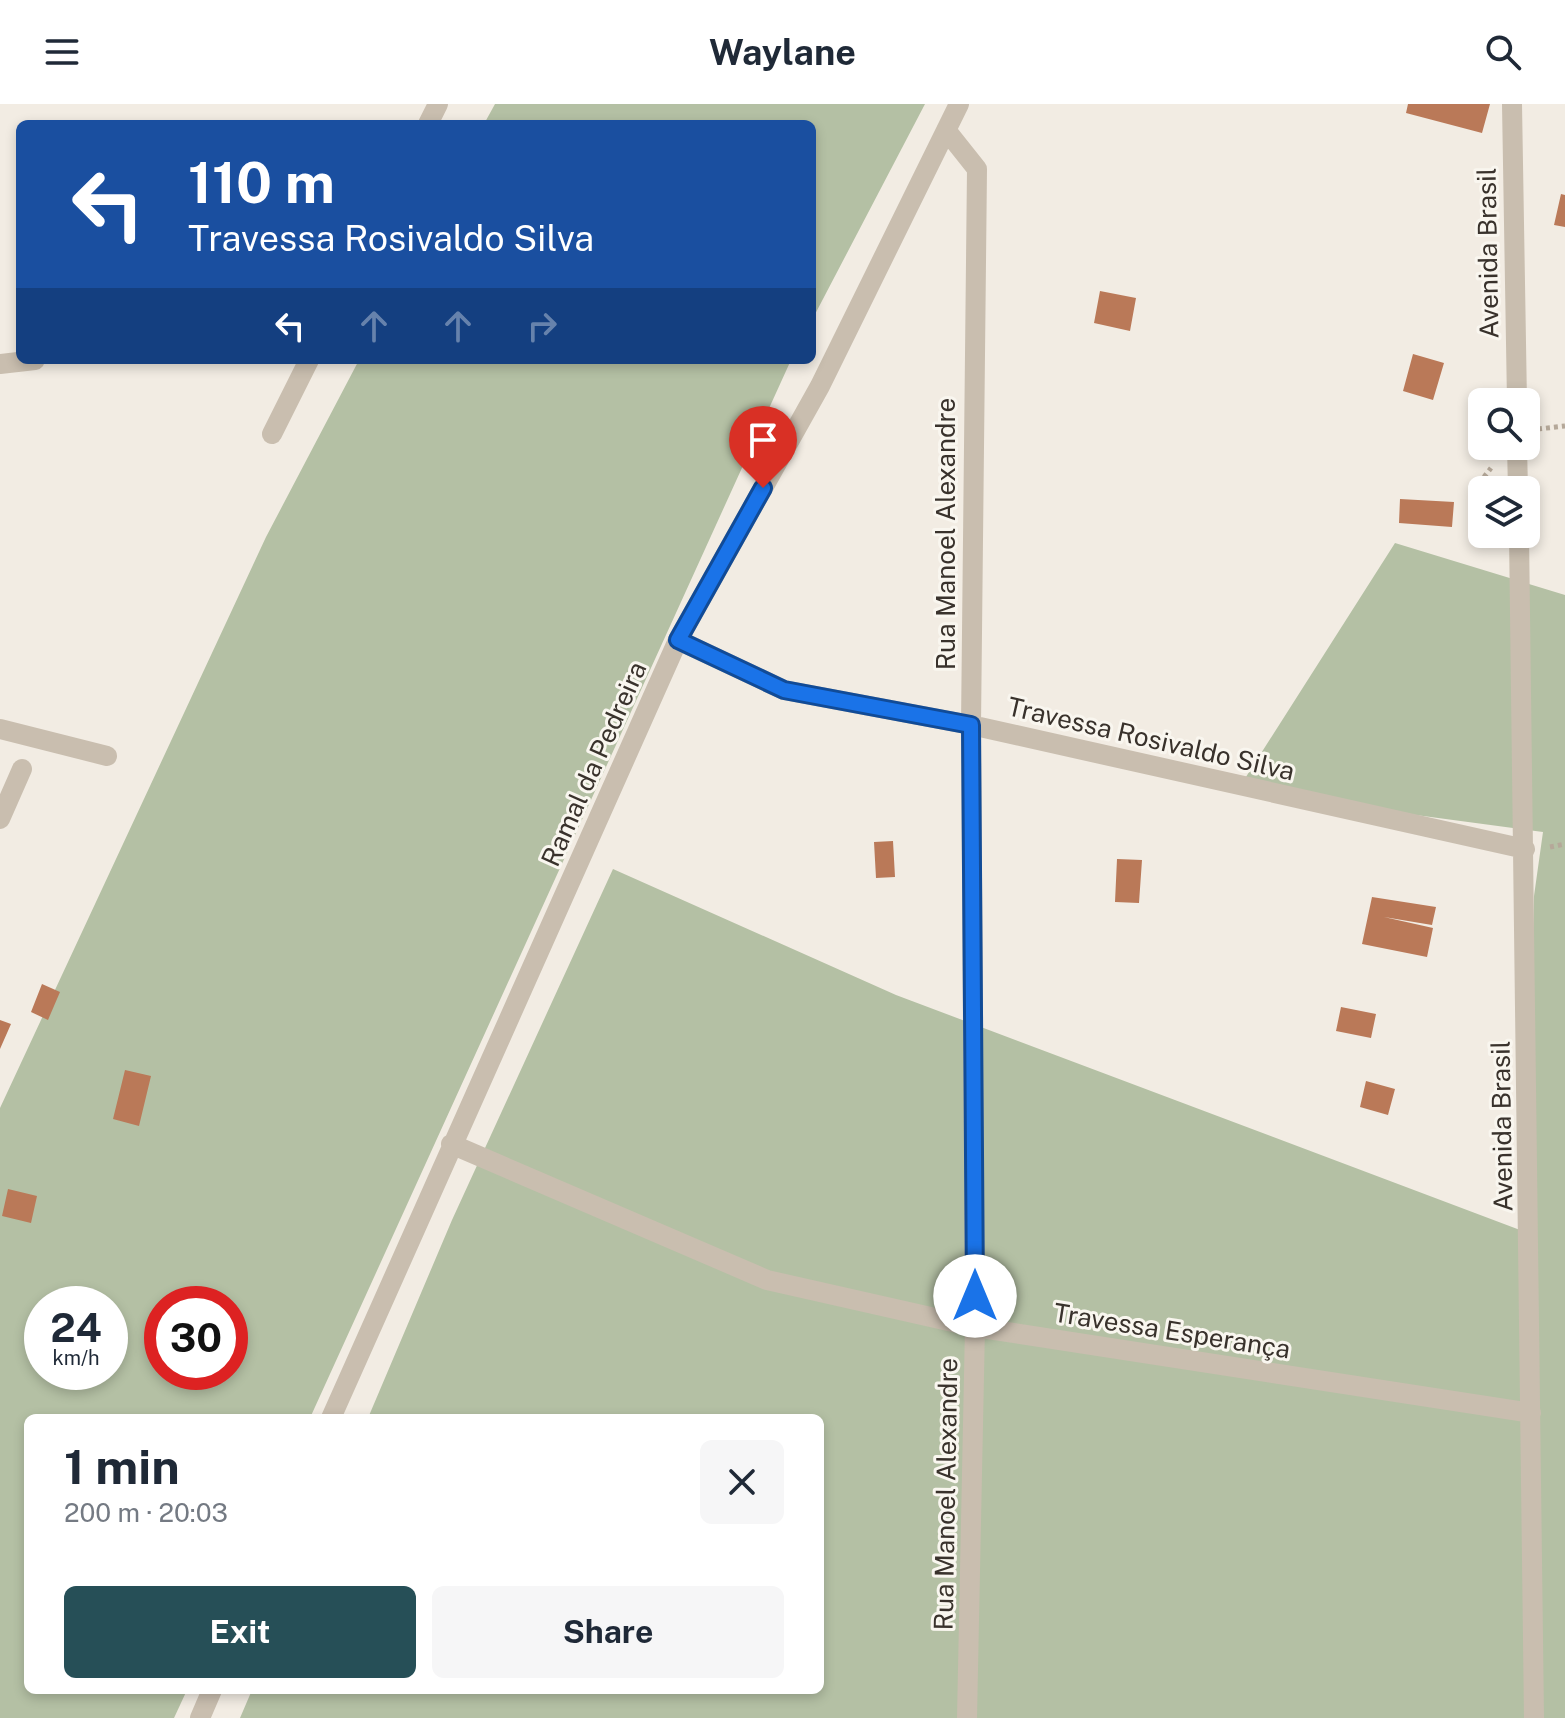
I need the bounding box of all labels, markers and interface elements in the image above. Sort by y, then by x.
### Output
icon: menu [40,30,84,74]
icon: search [1481,30,1525,74]
text: Waylane [709,31,856,73]
text: 110 m [188,150,335,216]
icon: left [56,152,160,256]
street label: Avenida Brasil [1471,167,1504,339]
text: Travessa Rosivaldo Silva [188,217,594,259]
icon: left [268,304,312,348]
icon: ahead [352,304,396,348]
icon: ahead [436,304,480,348]
icon: right [520,304,564,348]
map controls [1468,388,1540,548]
button: search [1468,388,1540,460]
street label: Rua Manoel Alexandre [930,398,961,670]
pin [729,406,797,488]
icon: arrive [741,418,785,462]
button: layers [1468,476,1540,548]
street label: Ramal da Pedreira [535,657,653,871]
street label: Travessa Rosivaldo Silva [1005,690,1298,787]
street label: Avenida Brasil [1485,1040,1518,1212]
position arrow [933,1254,1017,1338]
speed limit sign: 30 [144,1286,248,1390]
street label: Travessa Esperança [1051,1296,1293,1365]
text: 24 [50,1304,102,1351]
text: km/h [52,1346,100,1370]
street label: Rua Manoel Alexandre [928,1357,963,1630]
text: 1 min [64,1438,180,1495]
button: close [700,1440,784,1524]
text: 200 m · 20:03 [64,1497,228,1528]
button: Exit [64,1586,416,1678]
button: Share [432,1586,784,1678]

